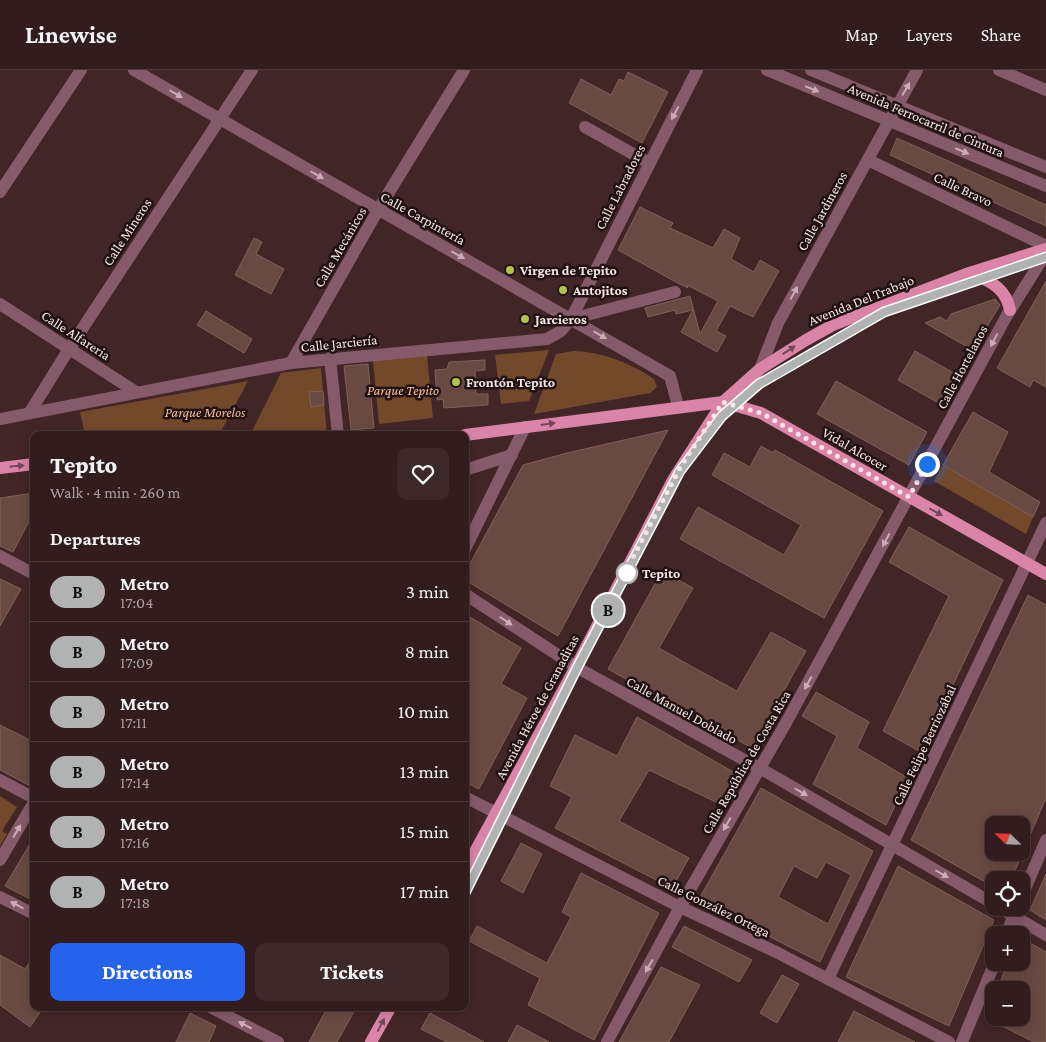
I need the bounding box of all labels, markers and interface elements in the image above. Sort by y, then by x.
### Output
text: Linewise [25,21,117,48]
text: Map [845,25,878,45]
text: Layers [906,25,953,45]
text: Share [981,25,1021,45]
street label: Avenida Ferrocarril de Cintura [845,80,1007,160]
one-way arrow [901,82,910,95]
one-way arrow [805,85,819,93]
one-way arrow [170,90,183,99]
one-way arrow [671,106,679,120]
street label: Calle Labradores [592,142,648,232]
one-way arrow [955,147,969,155]
street label: Calle Bravo [931,168,995,210]
street label: Calle Jardineros [794,169,850,253]
one-way arrow [310,171,325,179]
street label: Calle Carpintería [378,188,469,248]
street label: Calle Mineros [99,195,155,269]
street label: Calle Mecánicos [311,204,369,290]
one-way arrow [452,251,465,260]
place label: Virgen de Tepito [519,262,617,278]
marker: Virgen de Tepito [504,264,516,276]
street label: Avenida Del Trabajo [806,272,917,329]
place label: Antojitos [572,282,628,299]
marker: Antojitos [557,284,569,296]
one-way arrow [790,285,798,300]
street label: Calle Alfareria [39,307,114,364]
place label: Jarcieros [533,311,587,327]
marker: Jarcieros [519,313,531,325]
street label: Calle Hortelanos [933,322,991,412]
street label: Calle Jarciería [300,331,379,355]
one-way arrow [593,331,606,340]
one-way arrow [990,333,998,347]
one-way arrow [782,346,796,355]
place label: Frontón Tepito [466,374,555,390]
marker: Frontón Tepito [450,376,462,388]
park label: Parque Tepito [367,382,439,398]
park label: Parque Morelos [165,404,246,420]
one-way arrow [540,420,556,428]
street label: Vidal Alcocer [819,424,891,474]
button: heart [397,448,449,500]
text: Tepito [50,451,117,478]
your location [915,452,940,477]
one-way arrow [9,462,25,470]
text: Walk · 4 min · 260 m [50,484,180,501]
one-way arrow [930,508,943,517]
text: Departures [50,528,141,549]
one-way arrow [882,533,890,547]
marker: Tepito [616,562,638,584]
place label: Tepito [642,565,680,581]
text: Metro [120,573,169,594]
text: 3 min [406,581,449,602]
text: B [72,582,83,602]
text: 17:04 [120,594,153,611]
line badge: B [592,594,624,626]
text: B [603,600,613,620]
one-way arrow [499,616,512,626]
street label: Avenida Héroe de Granaditas [492,632,582,782]
text: Metro [120,633,169,654]
text: 8 min [405,641,449,662]
text: B [72,642,83,662]
text: 17:09 [120,654,153,671]
street label: Calle Manuel Doblado [624,673,740,747]
one-way arrow [804,676,813,689]
street label: Calle Felipe Berriozábal [889,682,959,808]
street label: Calle República de Costa Rica [698,687,794,837]
text: Metro [120,693,169,714]
text: 10 min [398,701,449,722]
text: B [72,702,83,722]
text: 17:11 [120,714,147,731]
text: Metro [120,753,169,774]
text: 13 min [400,761,449,782]
text: B [72,762,83,782]
text: 17:14 [120,774,150,791]
one-way arrow [794,788,809,796]
text: Metro [120,813,169,834]
north arrow [985,816,1030,861]
map controls [985,816,1030,1026]
one-way arrow [723,817,732,830]
text: 15 min [400,821,449,842]
text: B [72,822,83,842]
one-way arrow [12,825,21,838]
text: 17:16 [120,834,150,851]
one-way arrow [935,869,948,878]
button: locate [985,871,1030,916]
street label: Calle González Ortega [655,872,773,940]
text: Metro [120,873,169,894]
text: 17 min [400,881,449,902]
text: B [72,882,83,902]
text: 17:18 [120,894,150,911]
one-way arrow [10,901,24,910]
button: + [985,926,1030,971]
button: Directions [50,943,245,1001]
button: Tickets [255,943,449,1001]
one-way arrow [644,959,653,972]
button: − [985,981,1030,1026]
one-way arrow [377,1017,385,1032]
one-way arrow [238,1021,252,1029]

